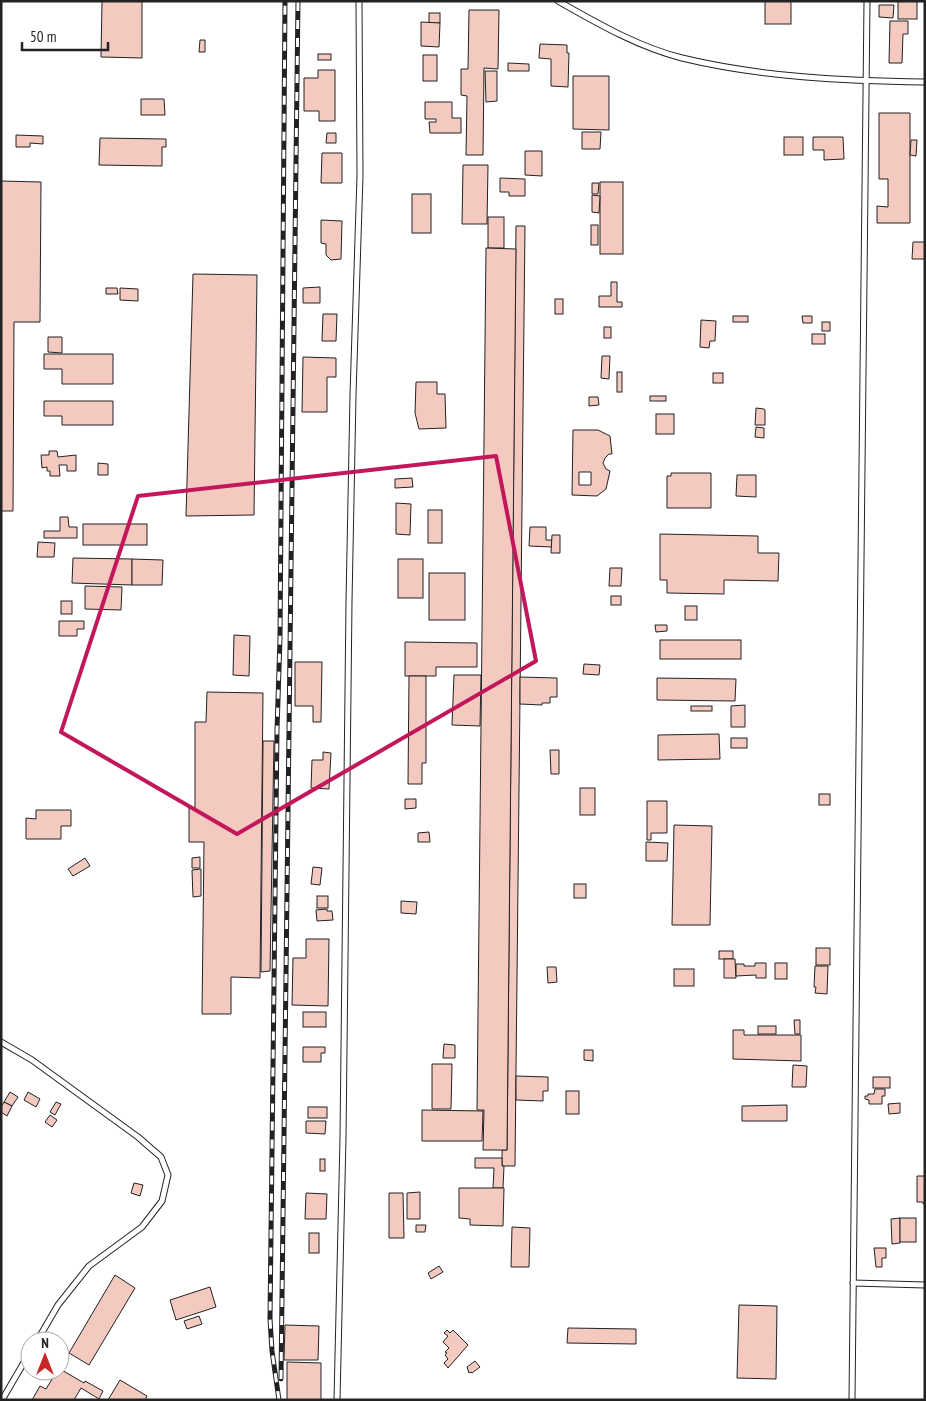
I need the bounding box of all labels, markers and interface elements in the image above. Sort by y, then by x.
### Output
scale bar [22,20,109,52]
text: 50 m [30,27,56,46]
north arrow [20,1331,70,1381]
text: N [41,1334,49,1352]

